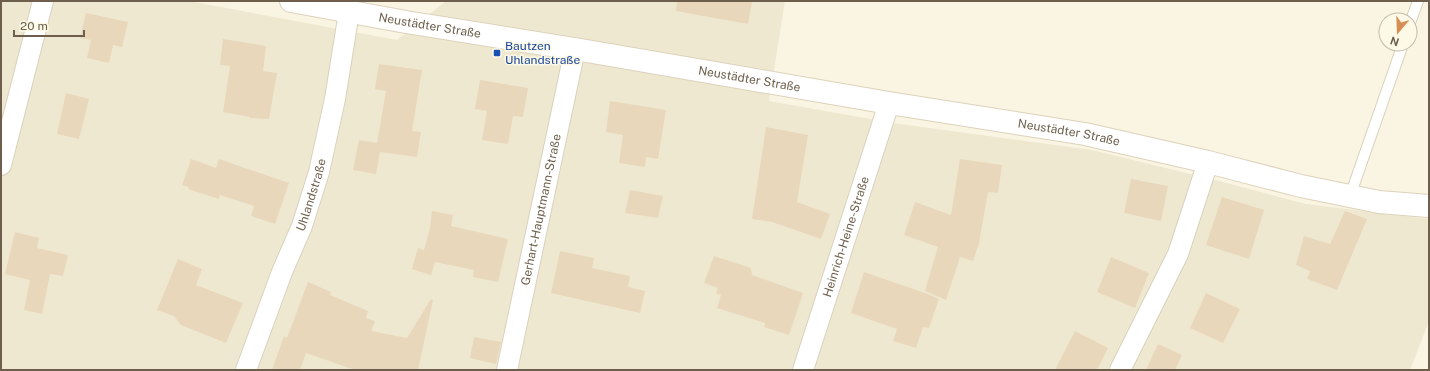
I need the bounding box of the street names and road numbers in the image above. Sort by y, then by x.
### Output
street label: Neustädter Straße [378,10,482,41]
street label: Neustädter Straße [697,63,802,95]
street label: Neustädter Straße [1017,116,1122,149]
street label: Gerhart-Hauptmann-Straße [518,132,564,287]
street label: Uhlandstraße [294,157,329,234]
street label: Heinrich-Heine-Straße [820,174,872,299]

